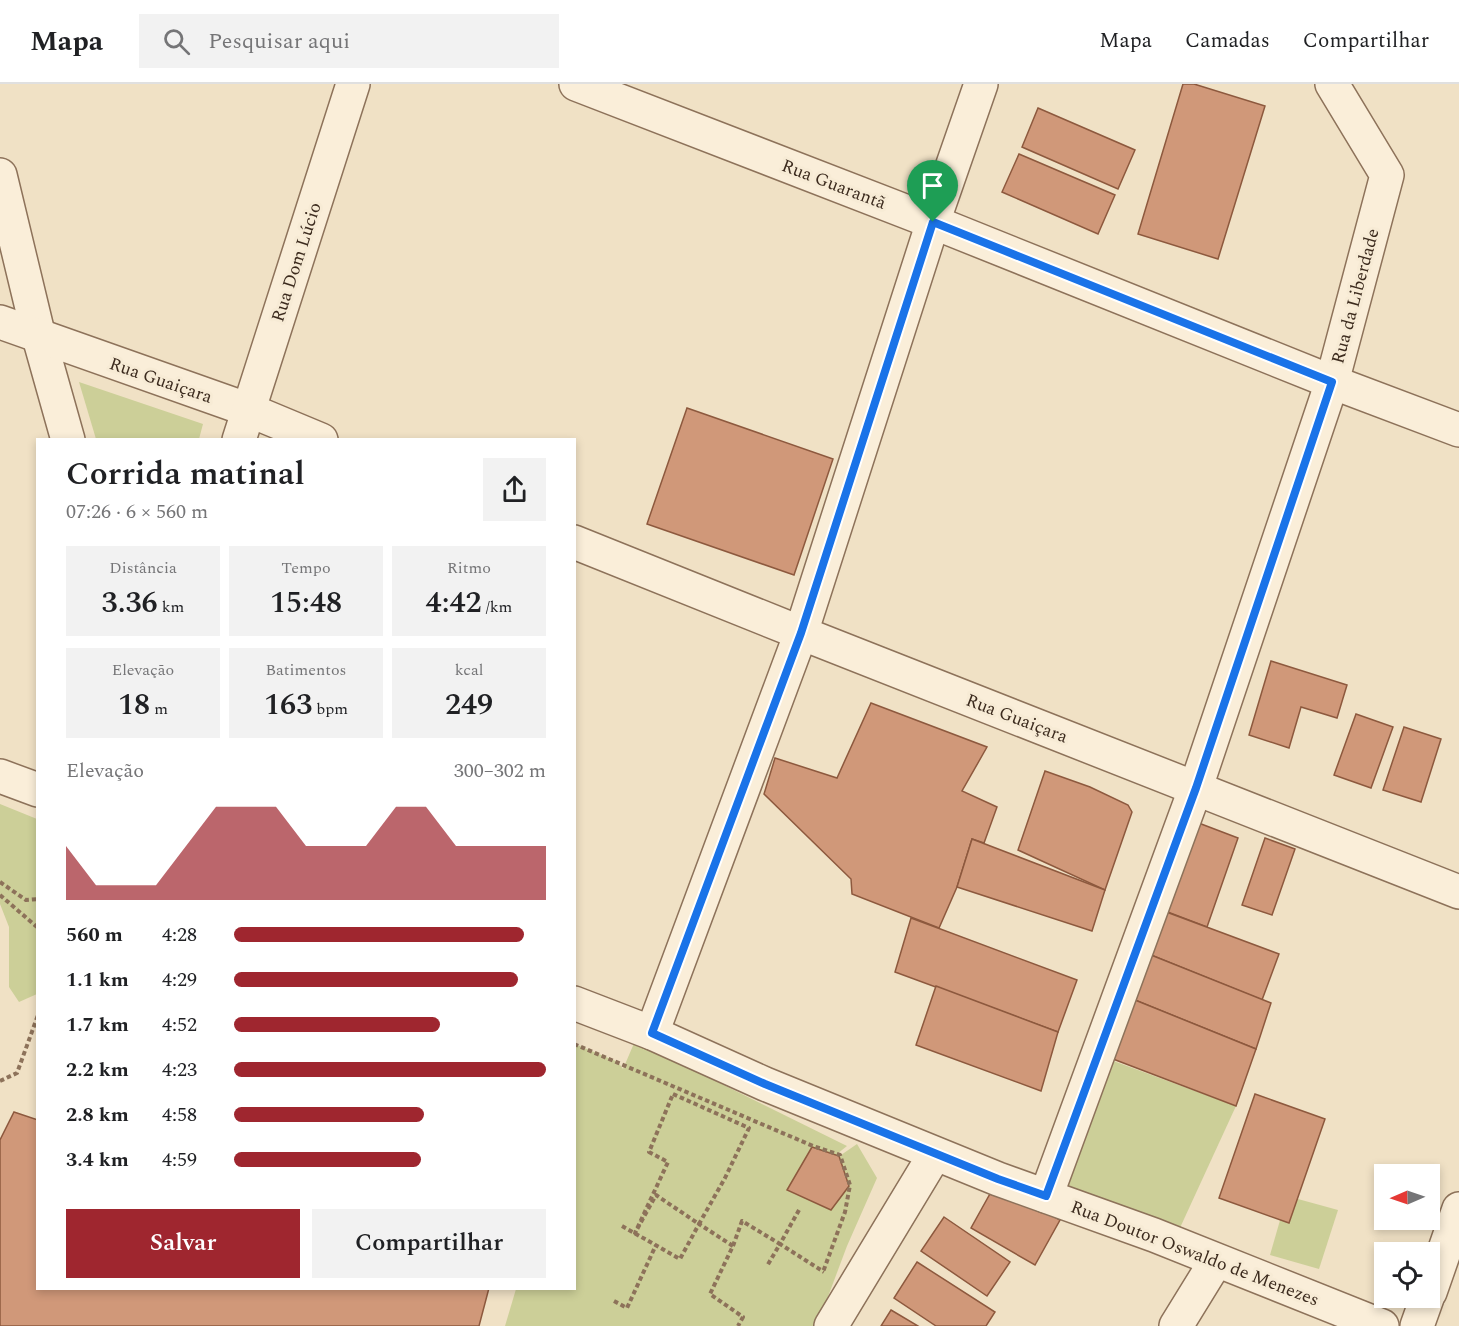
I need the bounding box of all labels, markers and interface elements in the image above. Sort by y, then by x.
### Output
search box [139,14,559,68]
text: Mapa [30,20,103,63]
icon: search [160,25,193,58]
text: Pesquisar aqui [208,25,350,58]
text: Mapa [1099,25,1152,57]
text: Camadas [1185,25,1270,57]
text: Compartilhar [1303,25,1429,57]
street label: Rua Guarantã [778,152,890,217]
pin [907,160,958,222]
icon: arrive [916,169,949,202]
street label: Rua Dom Lúcio [264,199,329,325]
street label: Rua da Liberdade [1324,225,1387,367]
street label: Rua Guaiçara [106,350,216,411]
text: Corrida matinal [66,449,305,499]
button: share [483,458,546,521]
text: 07:26 · 6 × 560 m [66,497,208,527]
text: Distância [109,556,177,580]
text: Tempo [281,556,331,580]
text: Ritmo [447,556,491,580]
text: 3.36 [102,580,158,626]
text: 15:48 [270,580,342,626]
text: 4:42 [426,580,482,626]
text: km [158,595,184,619]
text: /km [482,595,512,619]
text: Elevação [112,658,174,682]
text: Batimentos [265,658,347,682]
text: kcal [455,658,483,682]
text: 18 [118,682,150,728]
text: 163 [264,682,312,728]
text: 249 [445,682,493,728]
street label: Rua Guaiçara [962,687,1072,750]
text: m [150,697,168,721]
text: bpm [312,697,348,721]
text: Elevação [66,756,144,786]
text: 300–302 m [454,756,546,786]
text: 560 m [66,920,123,950]
text: 4:28 [162,920,197,950]
text: 1.1 km [66,965,129,995]
text: 4:29 [162,965,197,995]
text: 1.7 km [66,1010,129,1040]
text: 4:52 [162,1010,197,1040]
text: 2.2 km [66,1055,129,1085]
text: 4:23 [162,1055,197,1085]
text: 2.8 km [66,1100,129,1130]
text: 4:58 [162,1100,197,1130]
text: 3.4 km [66,1145,129,1175]
text: 4:59 [162,1145,197,1175]
north arrow [1374,1164,1440,1230]
map controls [1374,1164,1440,1308]
street label: Rua Doutor Oswaldo de Menezes [1067,1193,1323,1313]
button: Salvar [66,1209,300,1278]
button: Compartilhar [312,1209,546,1278]
button: locate [1374,1242,1440,1308]

